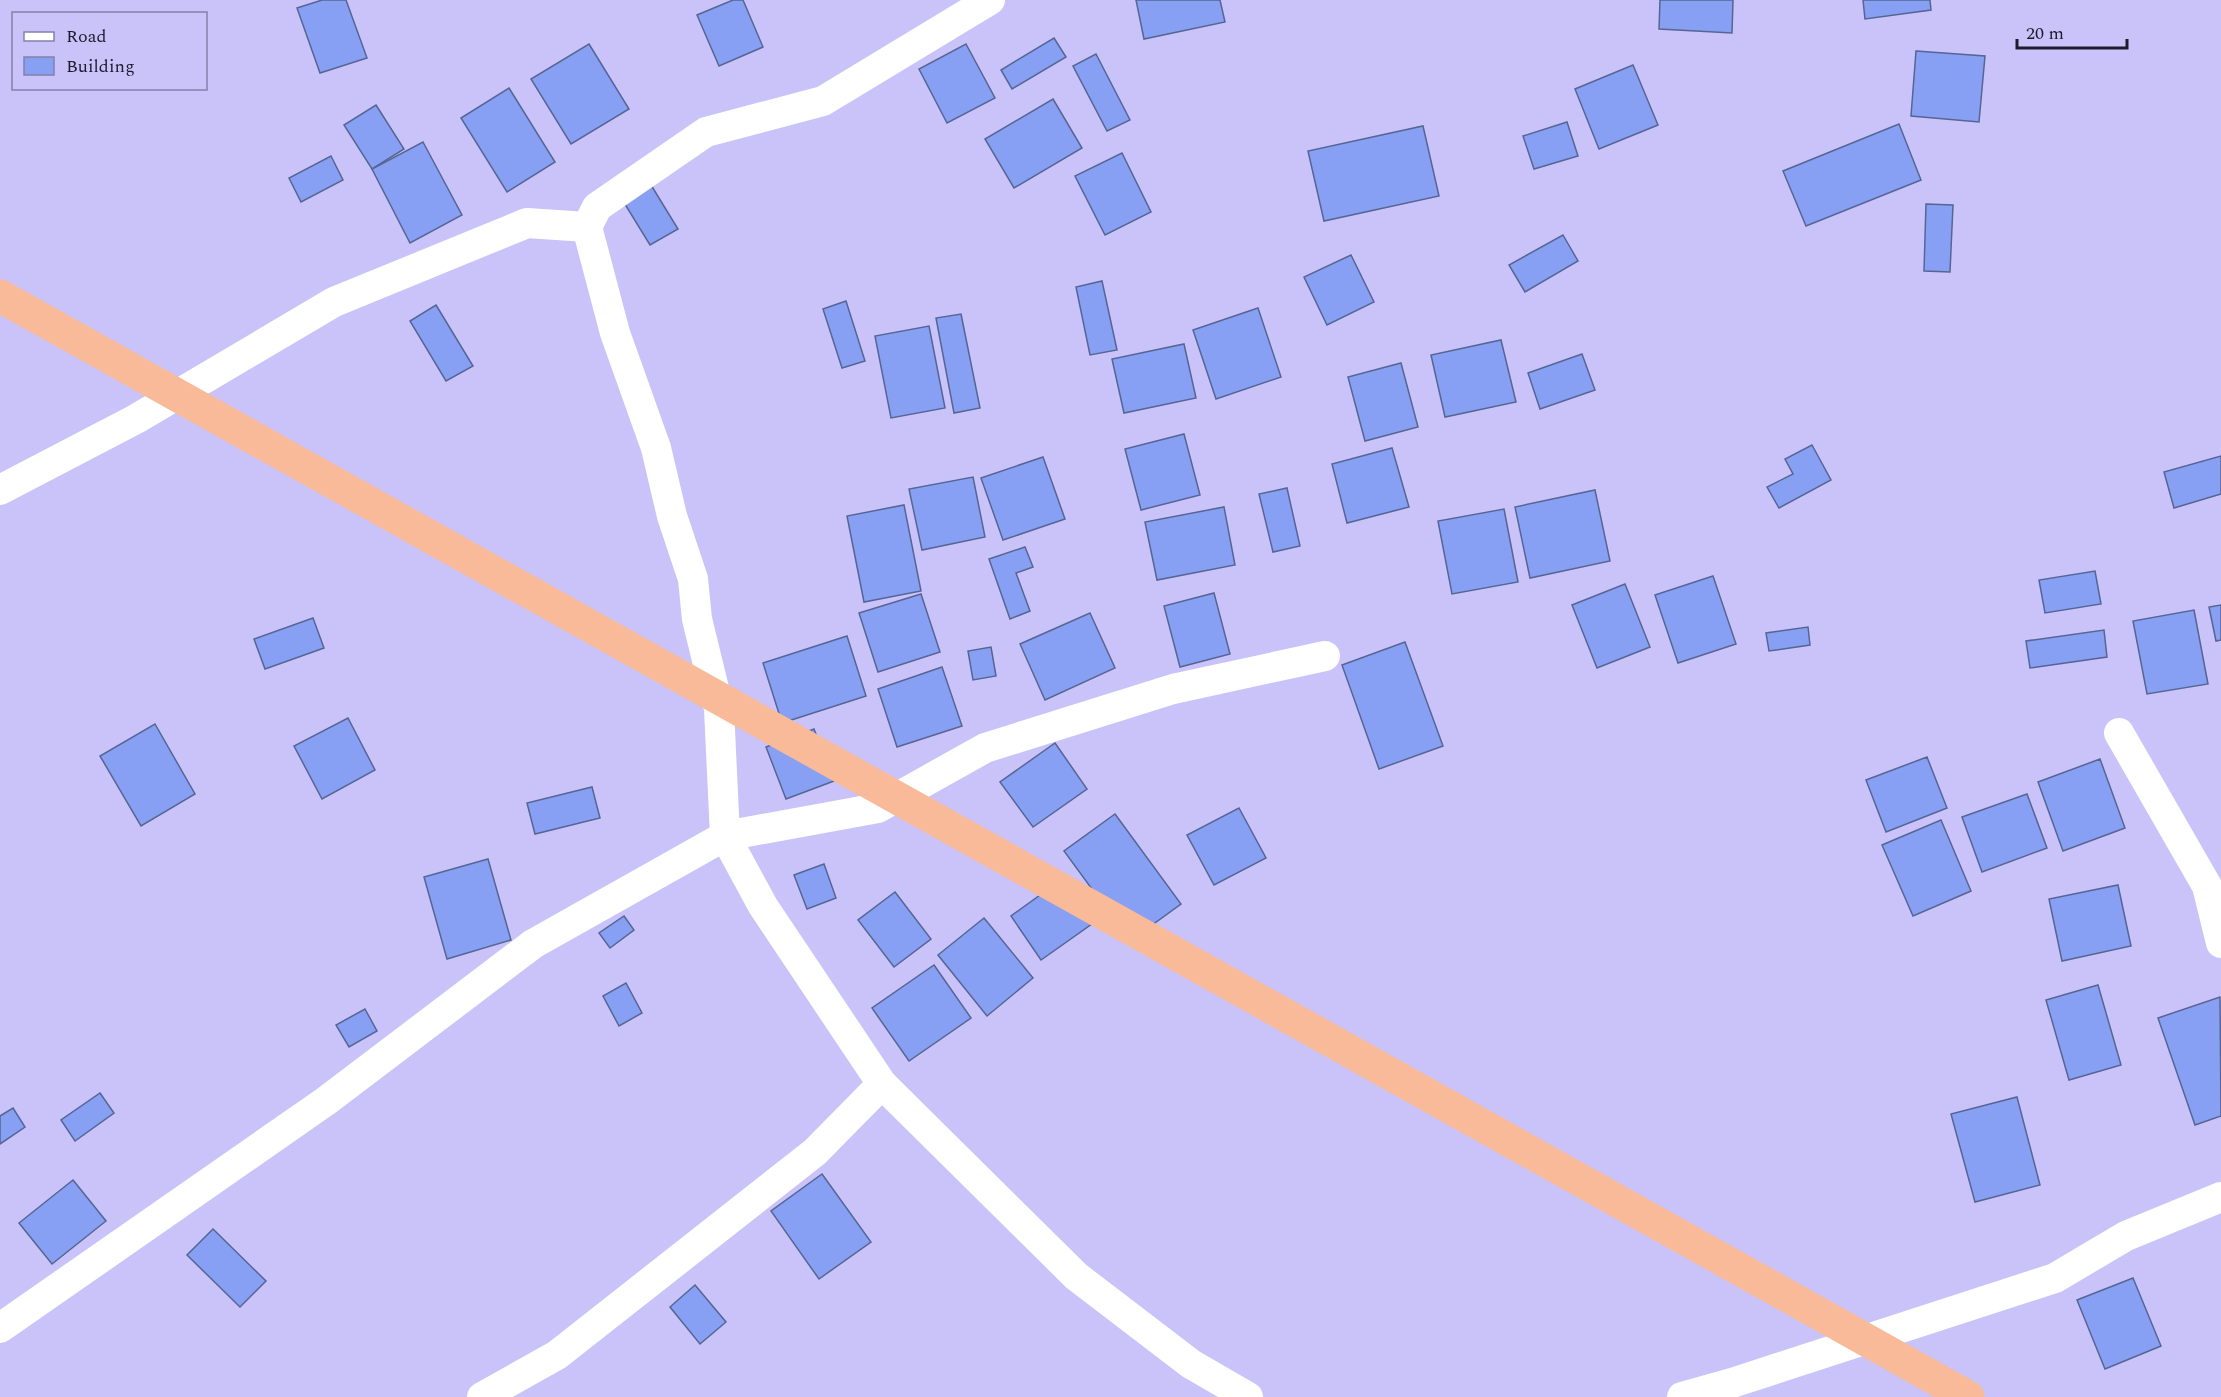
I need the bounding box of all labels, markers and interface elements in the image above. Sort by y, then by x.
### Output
legend [12,12,207,90]
scale bar [2017,12,2126,50]
text: 20 m [2026,20,2064,47]
text: Road [66,23,107,50]
text: Building [66,53,135,80]

